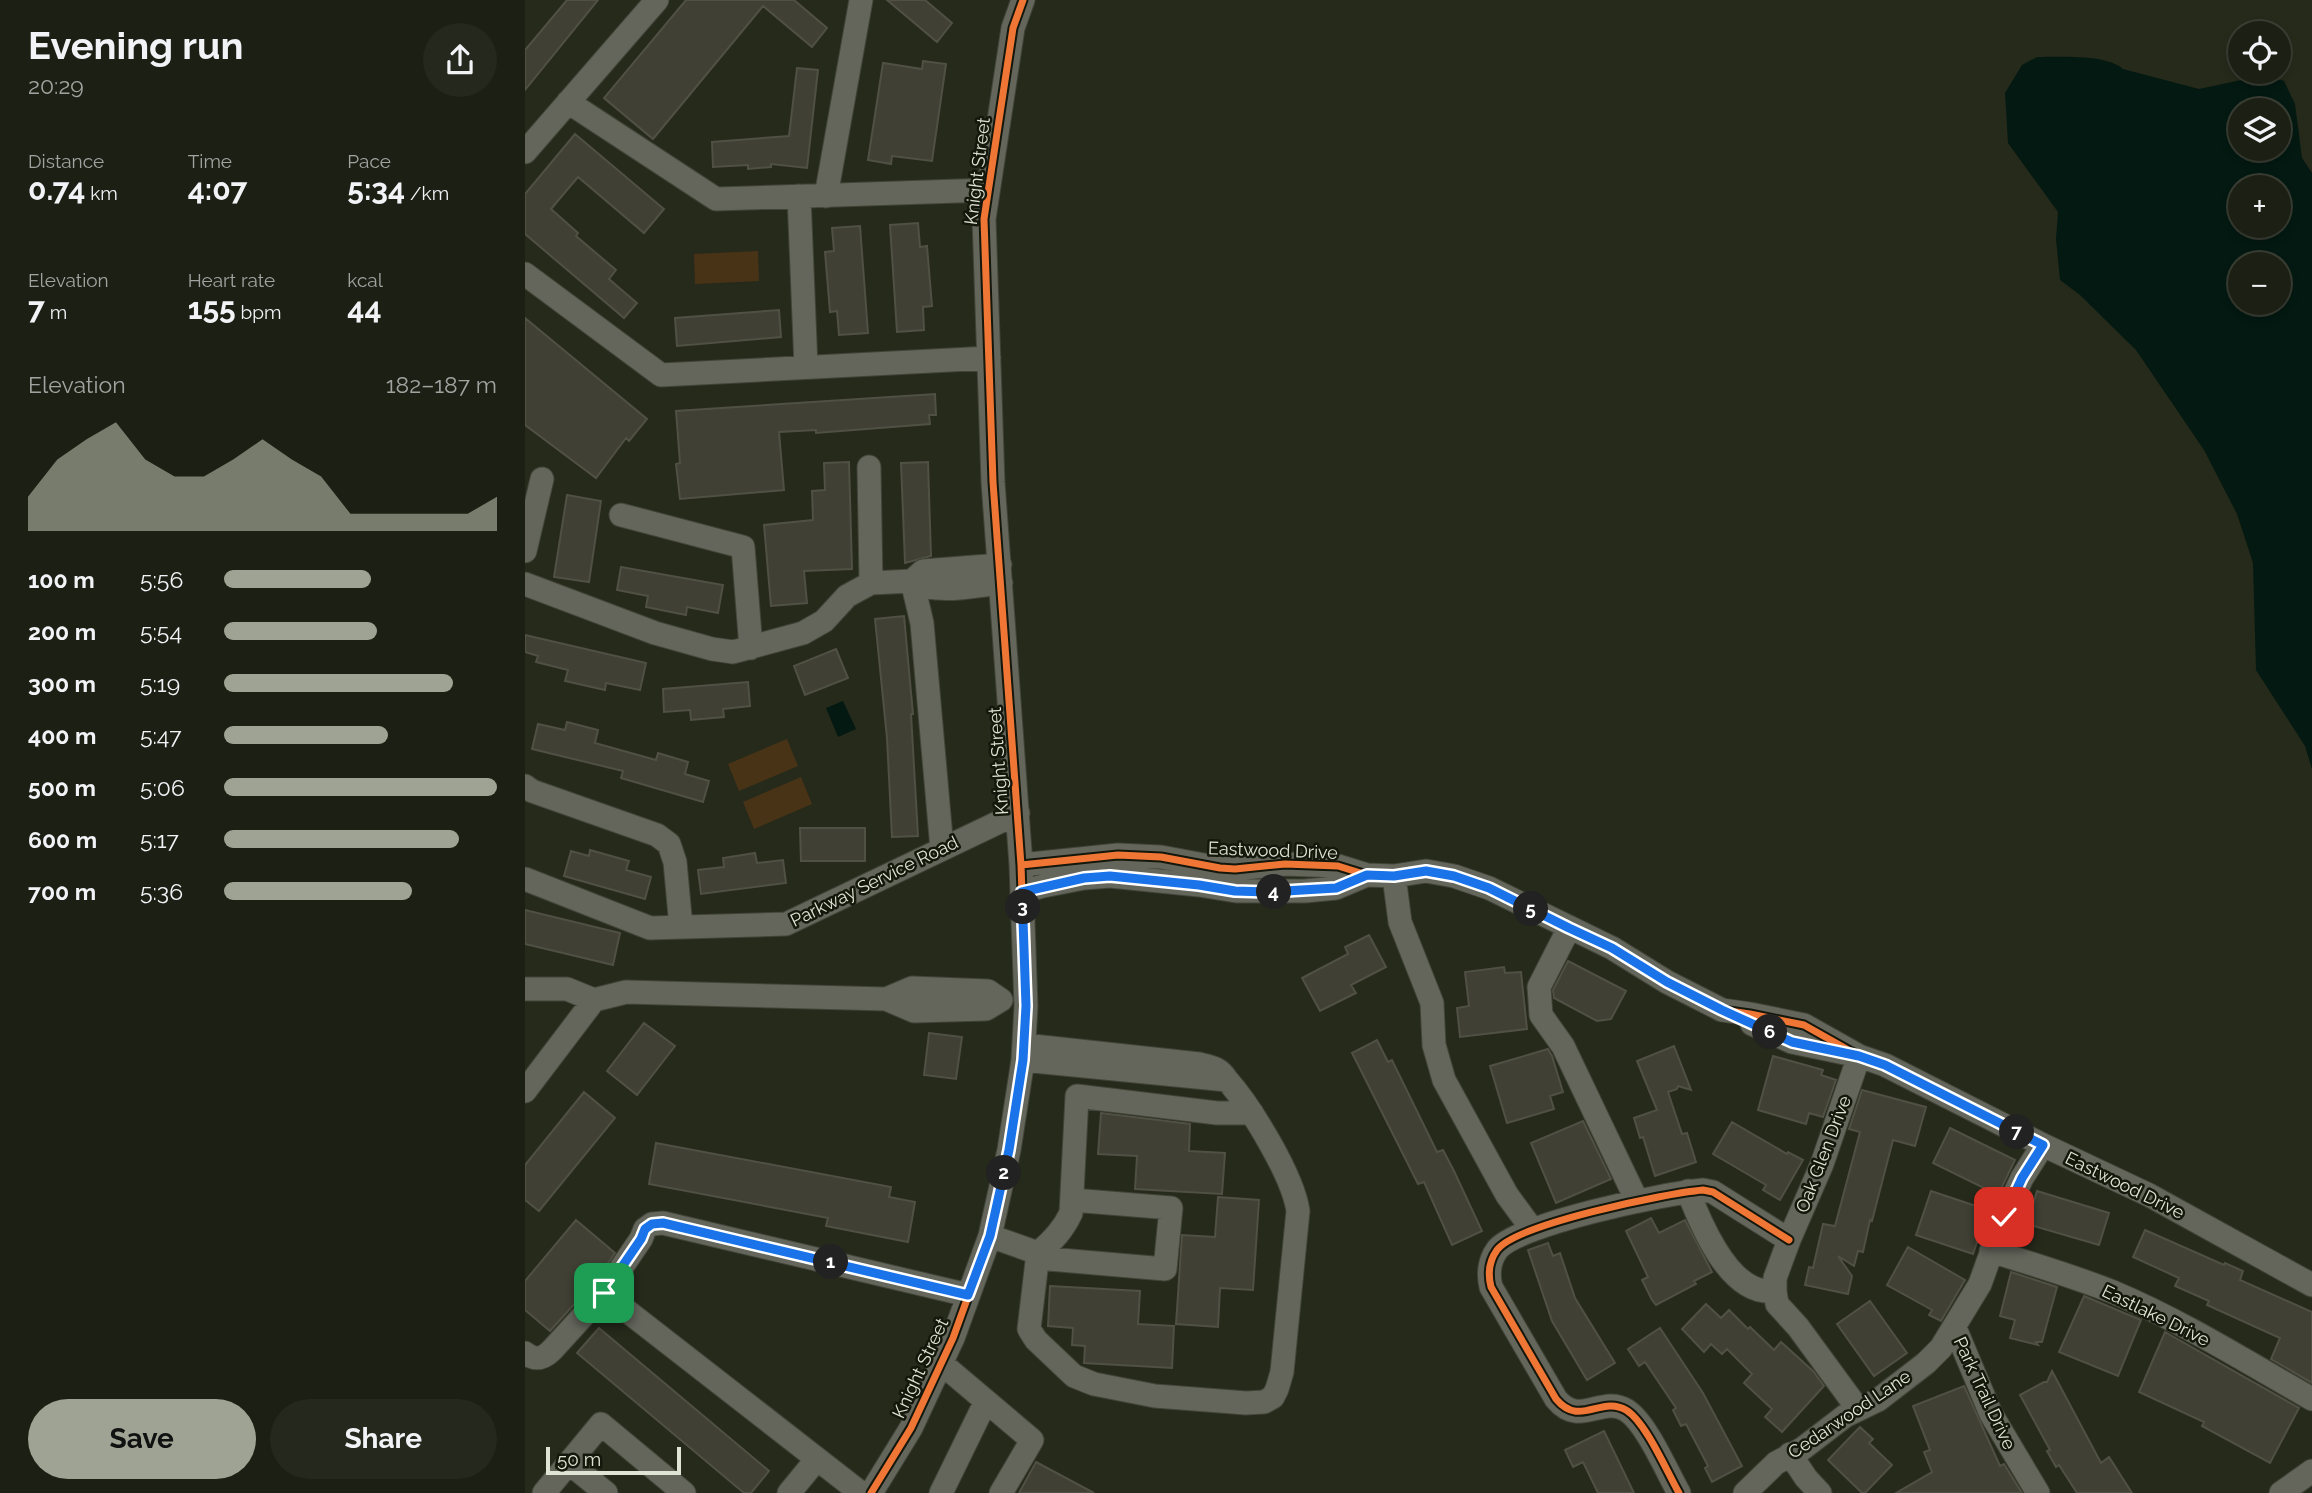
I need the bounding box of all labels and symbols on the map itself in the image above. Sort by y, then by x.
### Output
street label: Knight Street [960,116,994,226]
street label: Knight Street [984,706,1012,816]
street label: Parkway Service Road [787,831,961,931]
street label: Eastwood Drive [1208,837,1339,863]
pin: 4 [1257,874,1291,910]
pin: 3 [1005,890,1041,925]
pin: 5 [1513,892,1549,926]
pin: 6 [1753,1014,1787,1050]
street label: Oak Glen Drive [1791,1092,1855,1216]
pin: 7 [1999,1114,2035,1150]
street label: Eastwood Drive [2062,1147,2188,1223]
pin: 2 [987,1156,1021,1190]
pin [1974,1187,2034,1247]
pin: 1 [813,1244,849,1280]
pin [574,1263,634,1323]
street label: Eastlake Drive [2099,1280,2214,1350]
street label: Knight Street [888,1315,952,1421]
street label: Park Trail Drive [1950,1333,2020,1453]
street label: Cedarwood Lane [1784,1365,1915,1463]
scale bar [546,1444,681,1476]

